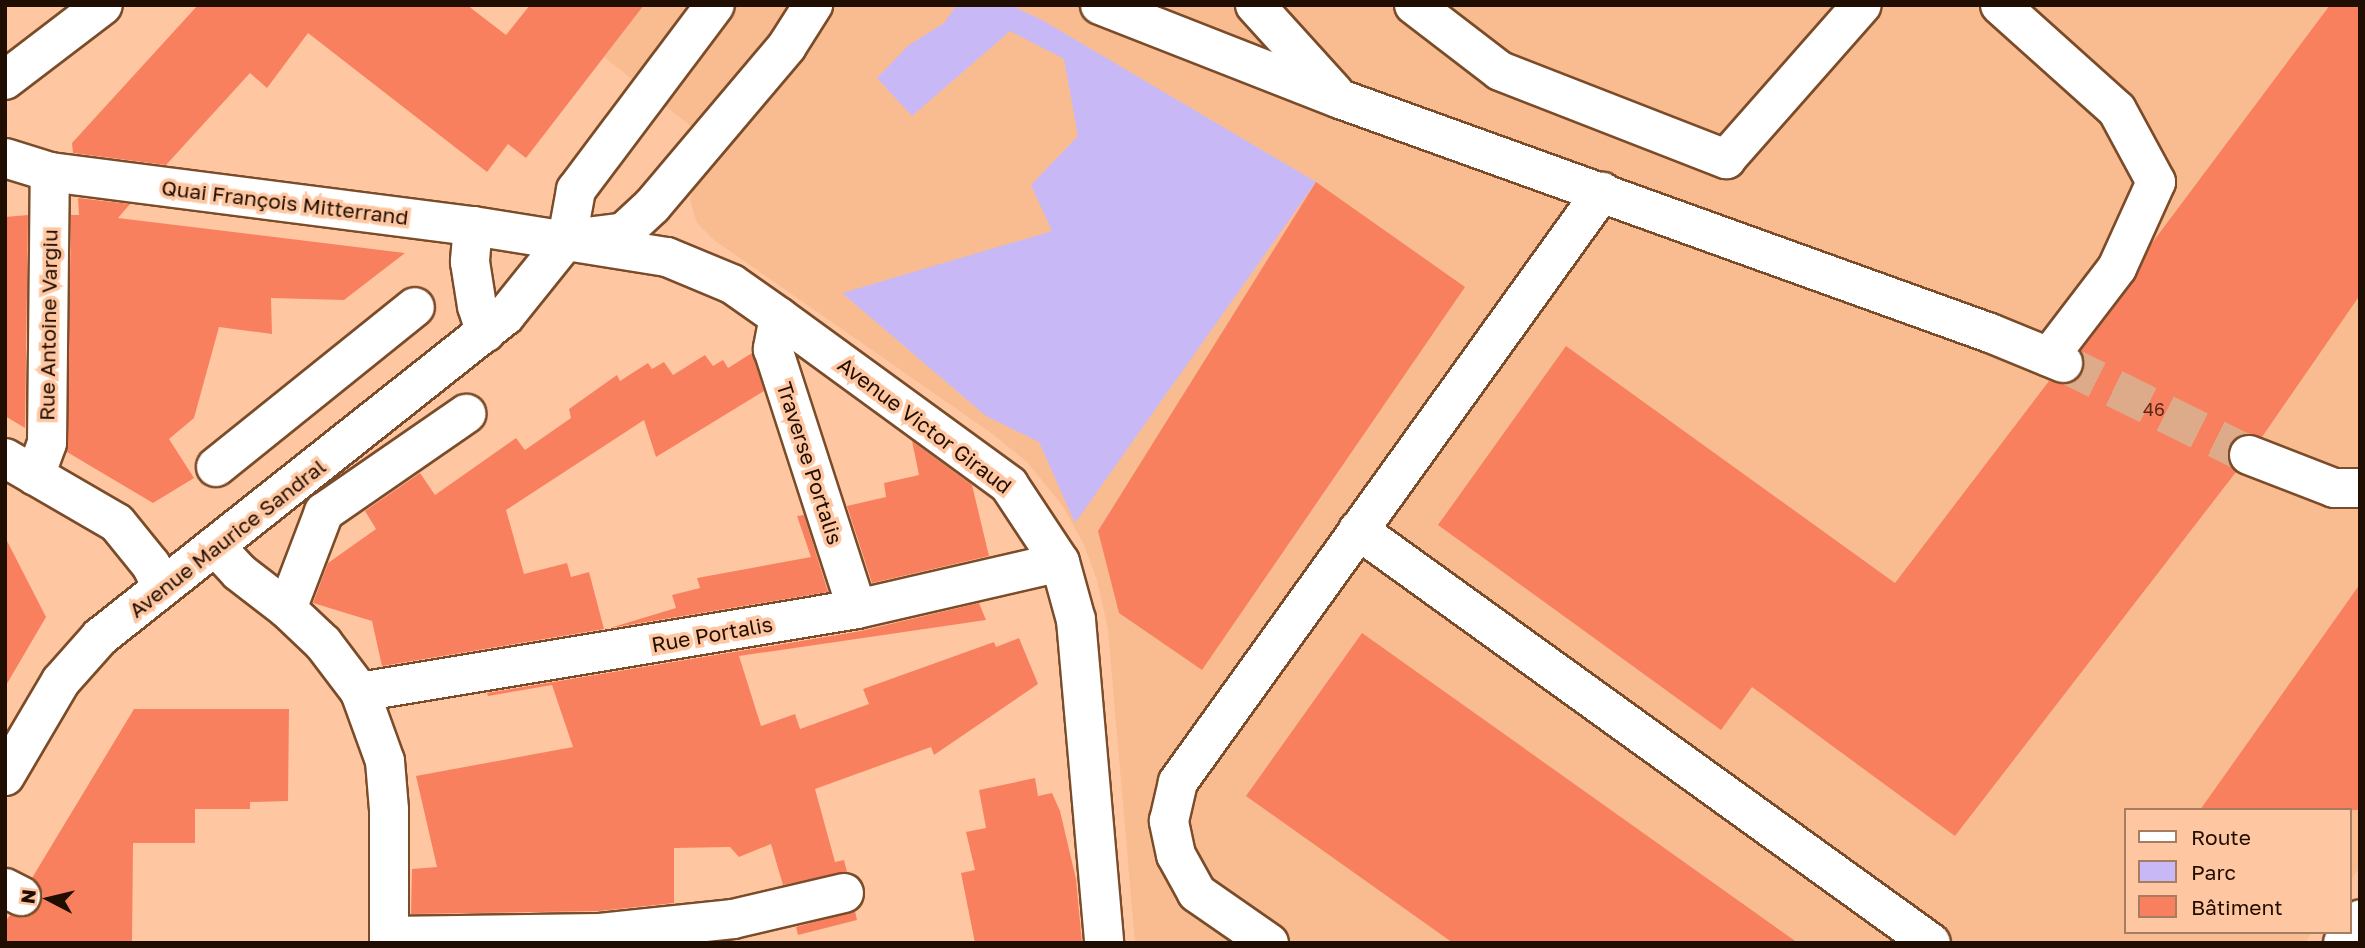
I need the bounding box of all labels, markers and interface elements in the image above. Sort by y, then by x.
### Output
street label: Quai François Mitterrand [160,174,410,230]
street label: Rue Antoine Vargiu [34,229,62,421]
street label: Avenue Victor Giraud [833,351,1017,499]
street label: Traverse Portalis [772,379,848,547]
house number: 46 [2143,398,2165,420]
street label: Avenue Maurice Sandral [124,453,330,623]
street label: Rue Portalis [649,611,775,657]
legend [2124,808,2351,934]
text: Route [2191,824,2251,850]
text: Parc [2191,859,2236,885]
north arrow [14,864,84,934]
text: N [15,888,40,905]
text: Bâtiment [2191,894,2283,920]

